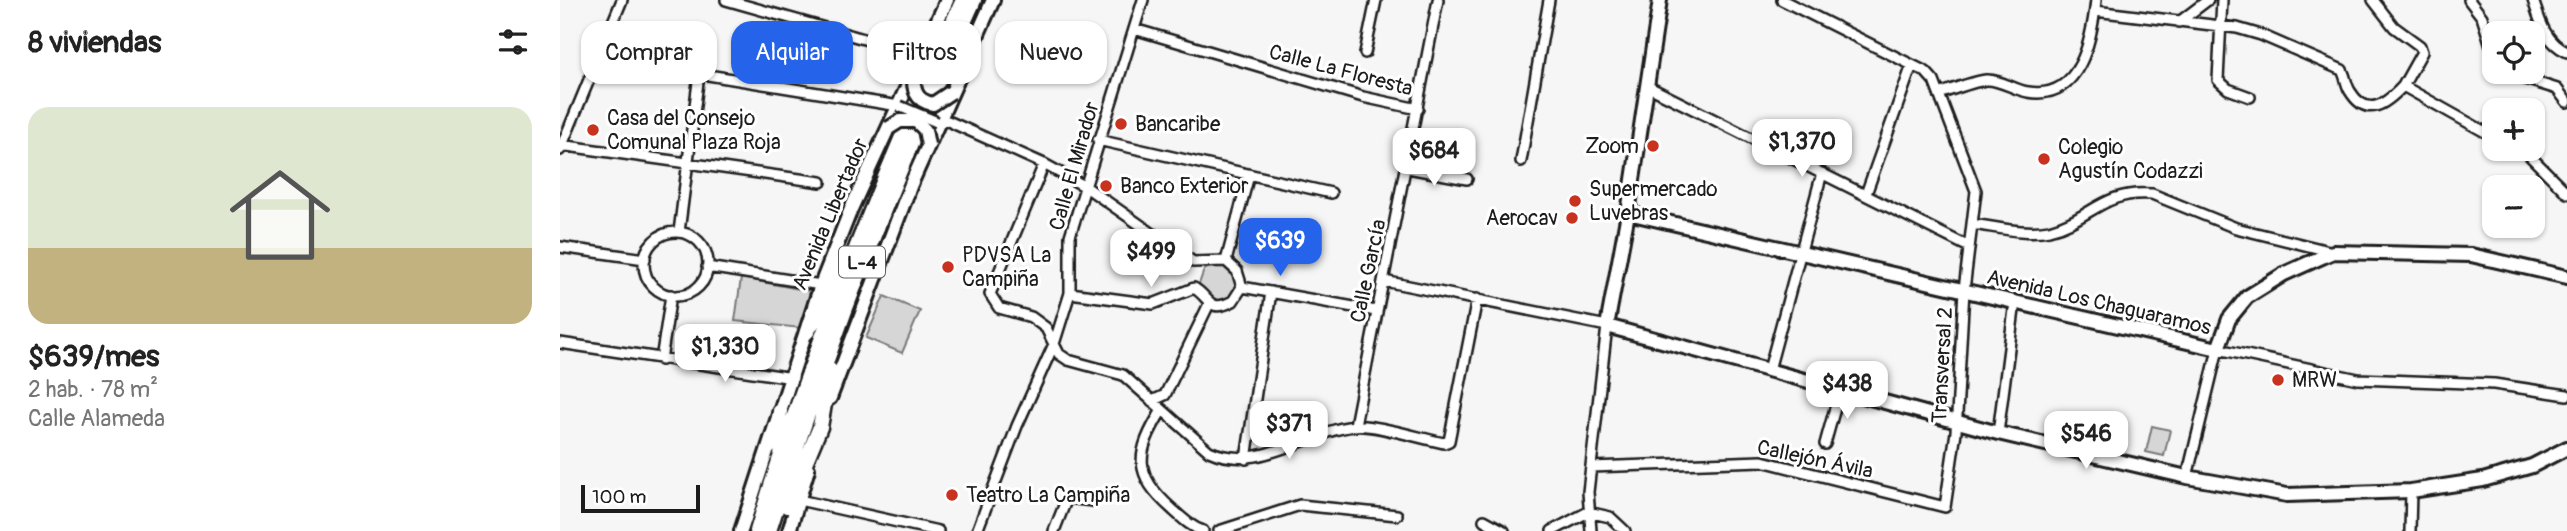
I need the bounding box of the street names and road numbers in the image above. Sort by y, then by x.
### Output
street label: Calle La Floresta [1266,38,1416,103]
street label: Calle El Mirador [1043,98,1106,234]
street label: Avenida Libertador [786,134,875,294]
street label: Calle García [1344,217,1393,325]
road number: L-4 [839,246,885,278]
street label: Avenida Los Chaguaramos [1984,264,2214,342]
street label: Transversal 2 [1926,306,1959,424]
street label: Callejón Ávila [1754,434,1875,485]

